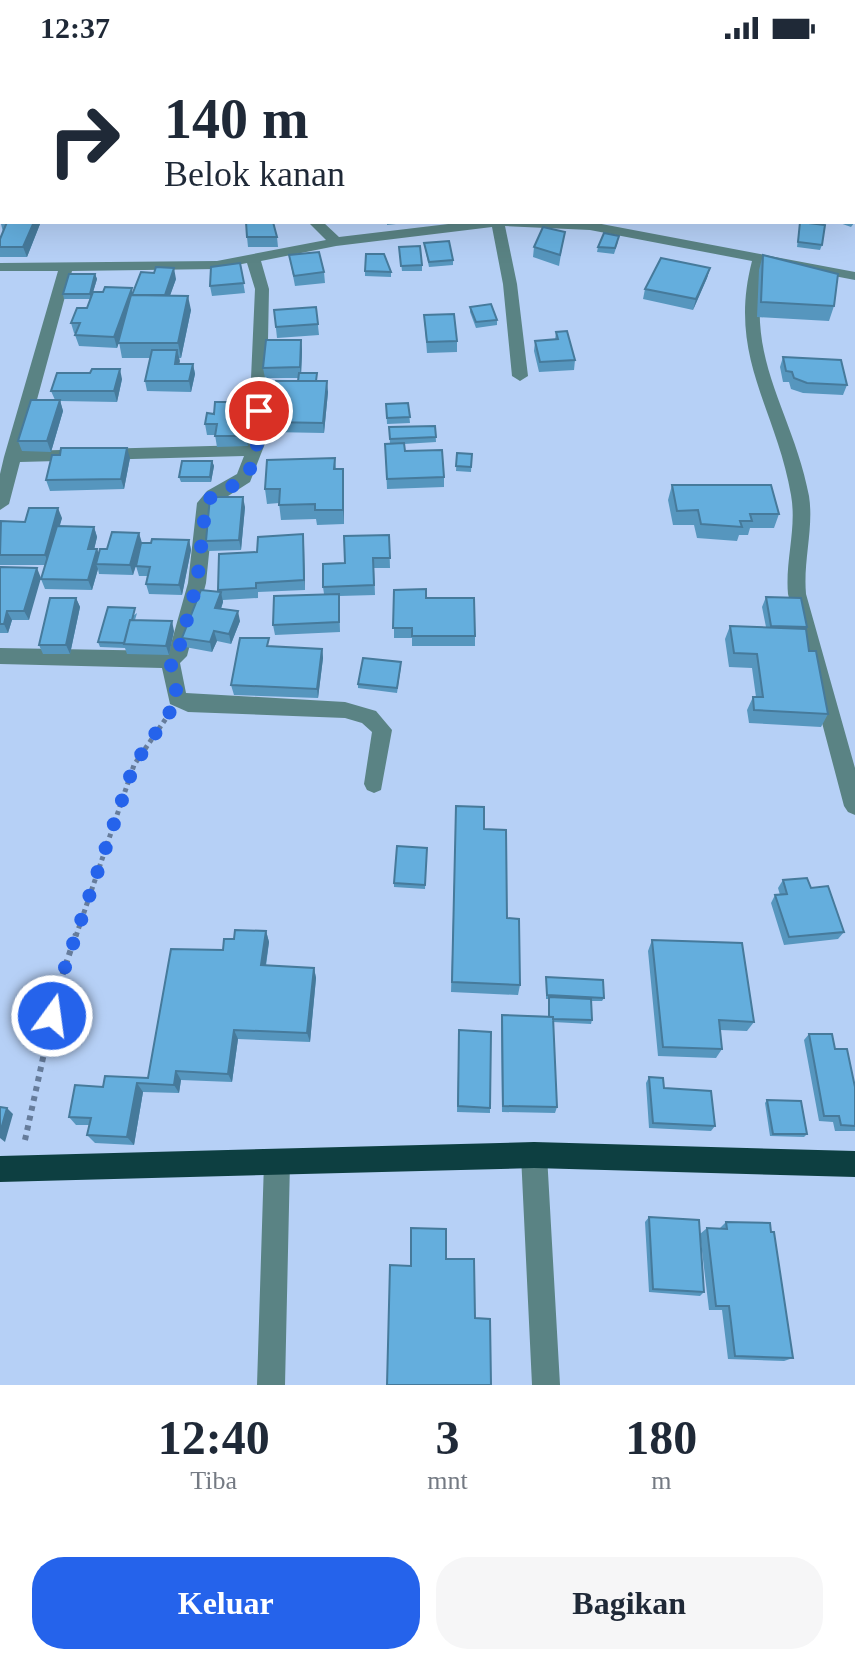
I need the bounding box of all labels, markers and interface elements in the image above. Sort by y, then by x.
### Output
text: 12:37 [40,11,110,44]
icon: right [32,88,136,192]
text: 140 m [164,88,309,150]
text: Belok kanan [164,154,345,194]
pin [225,377,293,445]
icon: arrive [237,389,281,433]
position arrow [10,974,94,1058]
text: 12:40 [158,1411,270,1464]
text: 3 [435,1411,459,1464]
text: 180 [625,1411,697,1464]
text: Tiba [190,1466,237,1495]
text: mnt [427,1466,468,1495]
text: m [651,1466,671,1495]
button: Keluar [32,1557,420,1649]
button: Bagikan [436,1557,823,1649]

